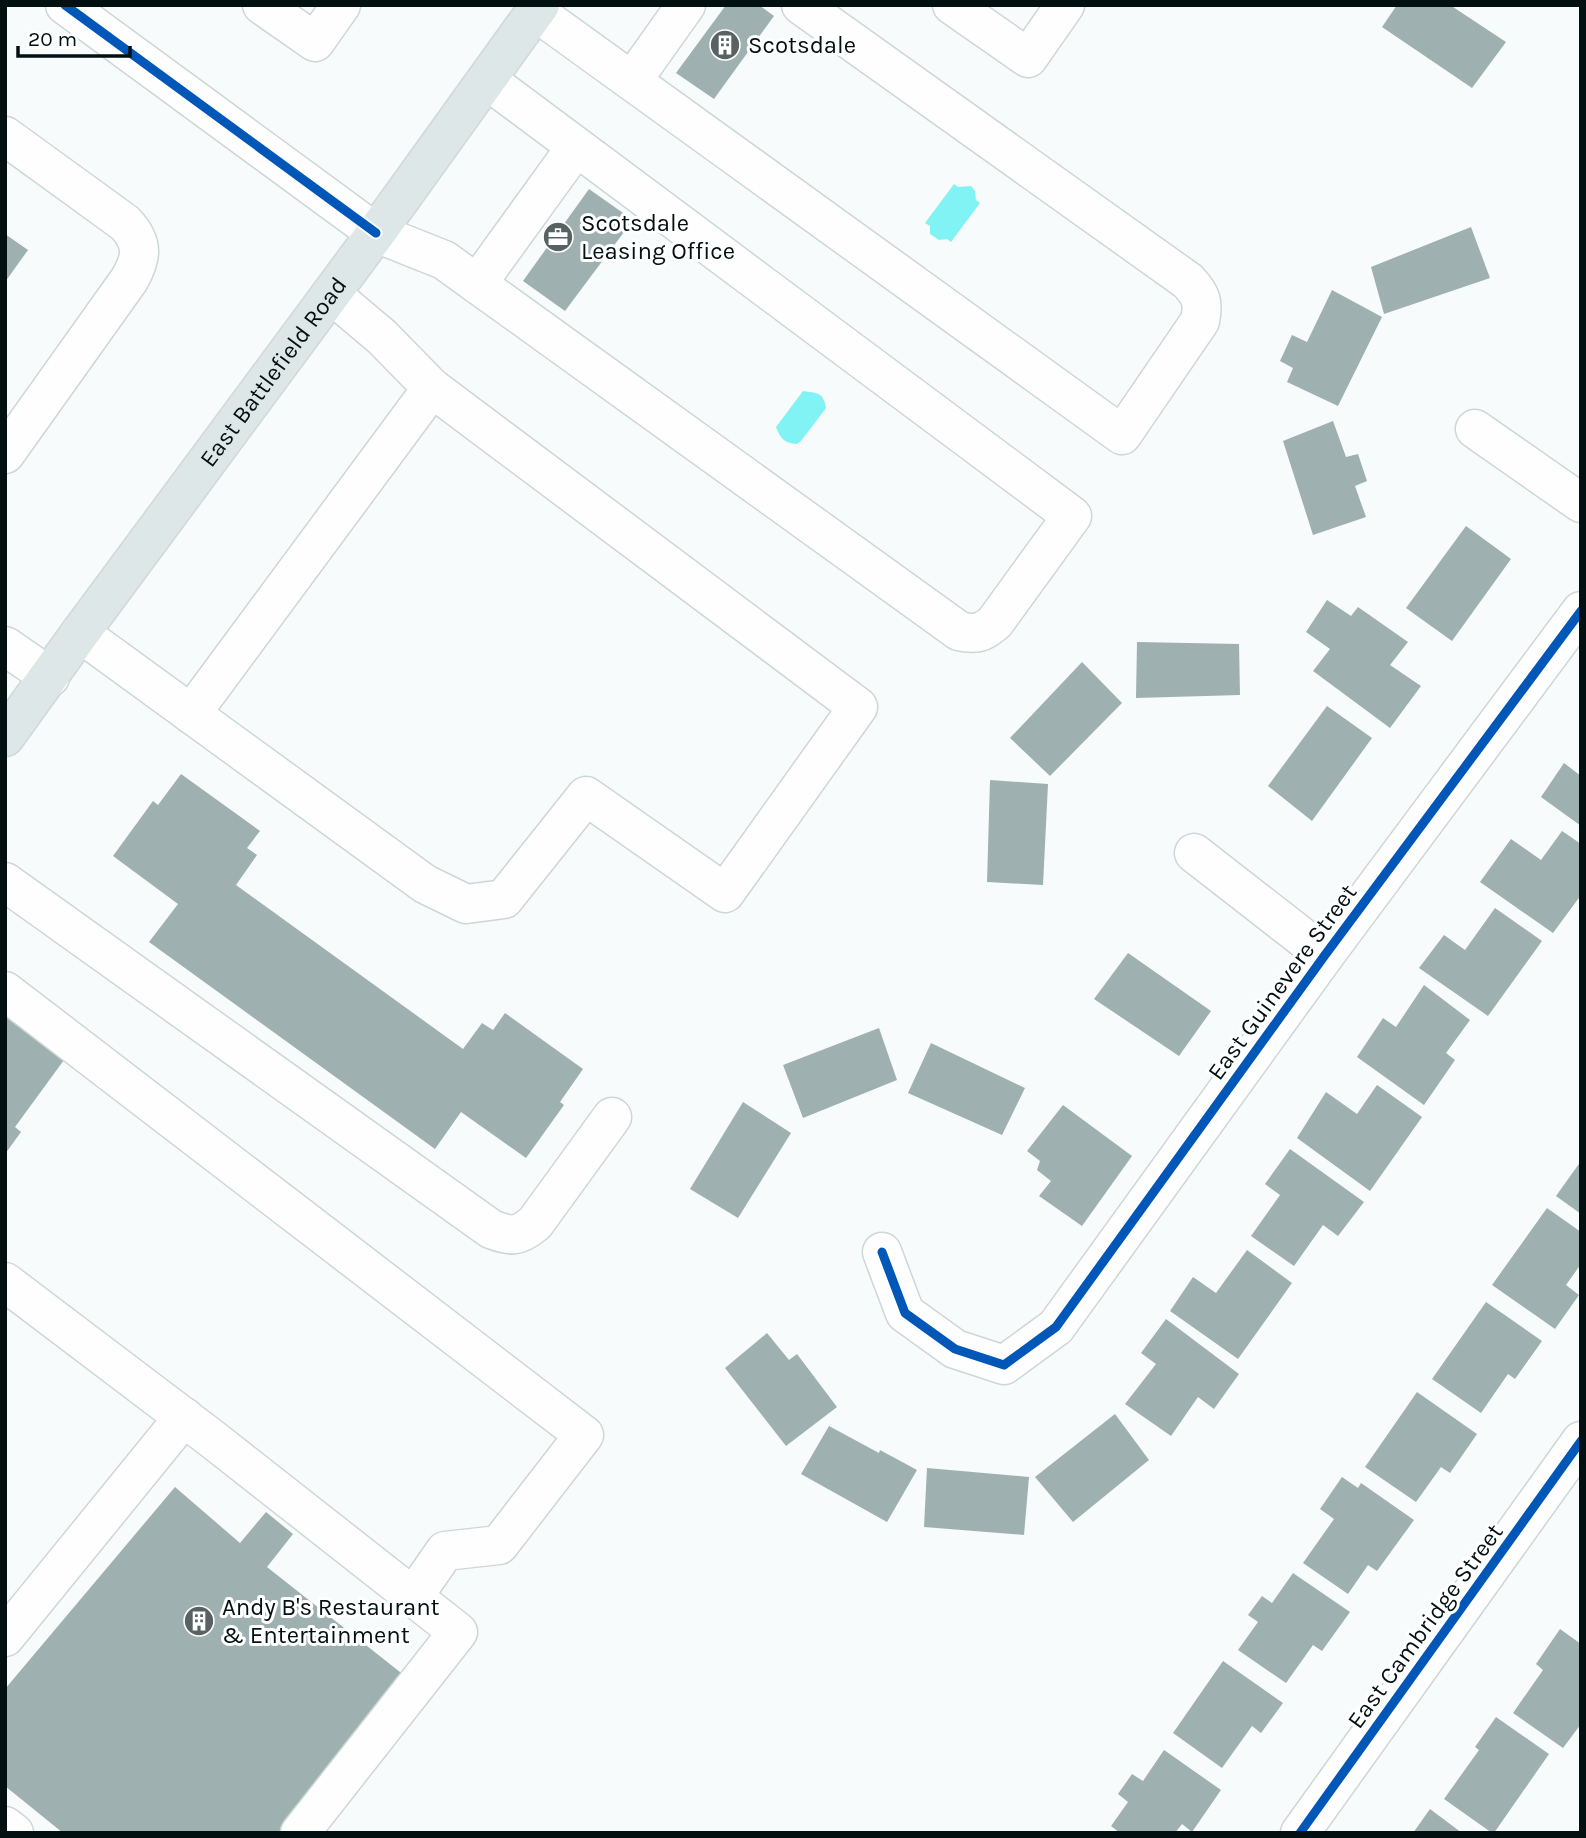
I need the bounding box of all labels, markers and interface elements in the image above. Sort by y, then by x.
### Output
scale bar [18,14,130,58]
text: 20 m [28,27,77,51]
building icon: Scotsdale [708,28,742,62]
place label: Scotsdale [748,31,856,59]
place label: Scotsdale Leasing Office [581,209,735,265]
office icon: Scotsdale Leasing Office [541,220,575,254]
street label: East Battlefield Road [194,272,353,472]
street label: East Guinevere Street [1202,879,1362,1085]
street label: East Cambridge Street [1341,1518,1509,1734]
place label: Andy B's Restaurant & Entertainment [222,1593,440,1649]
building icon: Andy B's Restaurant & Entertainment [182,1604,216,1638]

